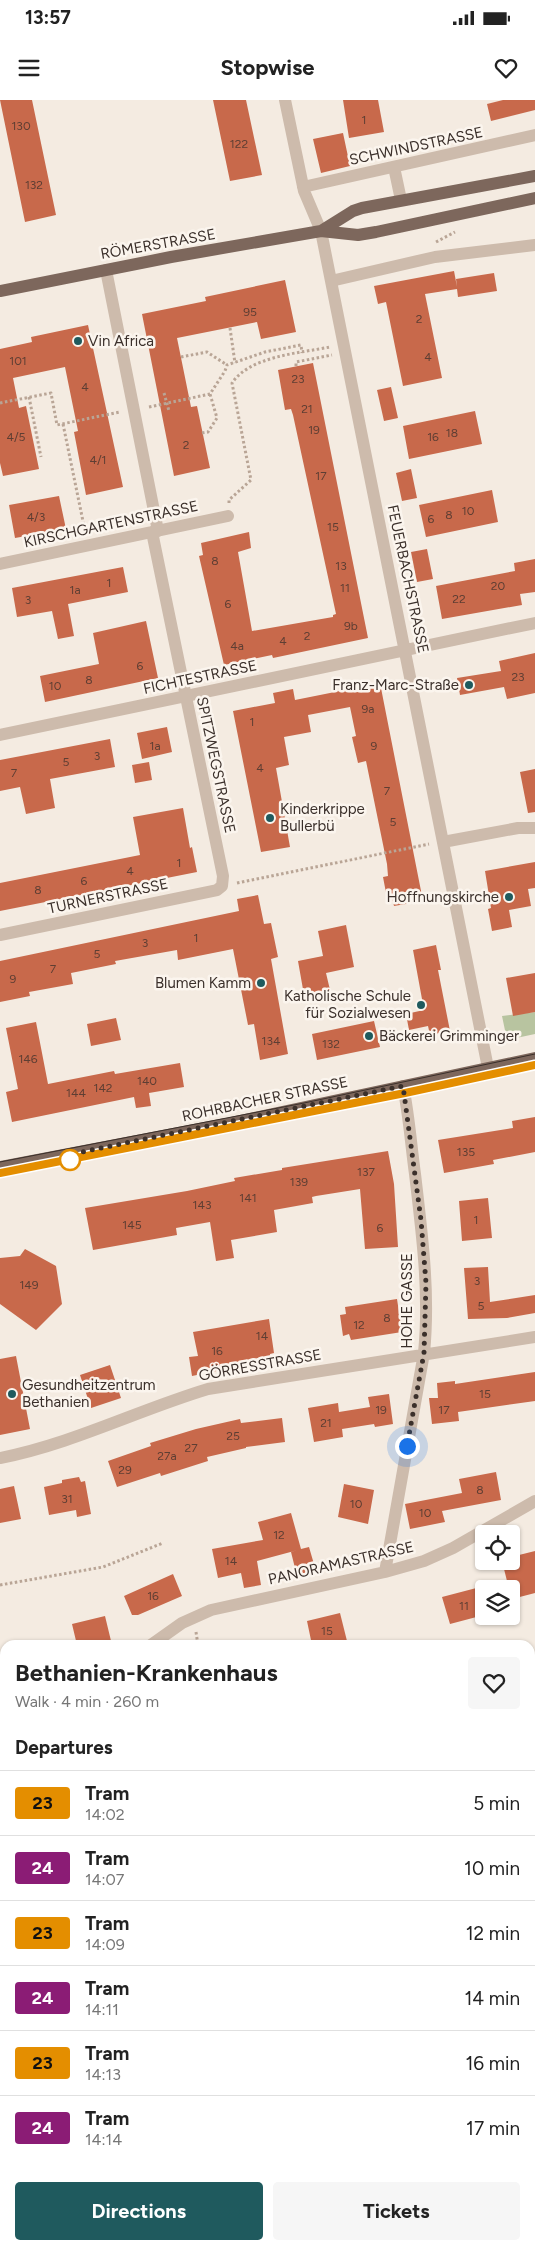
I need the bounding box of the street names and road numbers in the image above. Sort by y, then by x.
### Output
street label: SCHWINDSTRASSE [348,123,484,169]
street label: RÖMERSTRASSE [99,225,217,263]
street label: KIRSCHGARTENSTRASSE [22,497,200,551]
street label: FEUERBACHSTRASSE [383,503,433,655]
street label: FICHTESTRASSE [141,656,259,698]
street label: SPITZWEGSTRASSE [193,695,239,835]
street label: TURNERSTRASSE [46,874,170,918]
street label: ROHRBACHER STRASSE [180,1073,350,1125]
street label: HOHE GASSE [398,1253,416,1349]
street label: GÖRRESSTRASSE [197,1345,323,1385]
street label: PANORAMASTRASSE [266,1537,416,1589]

